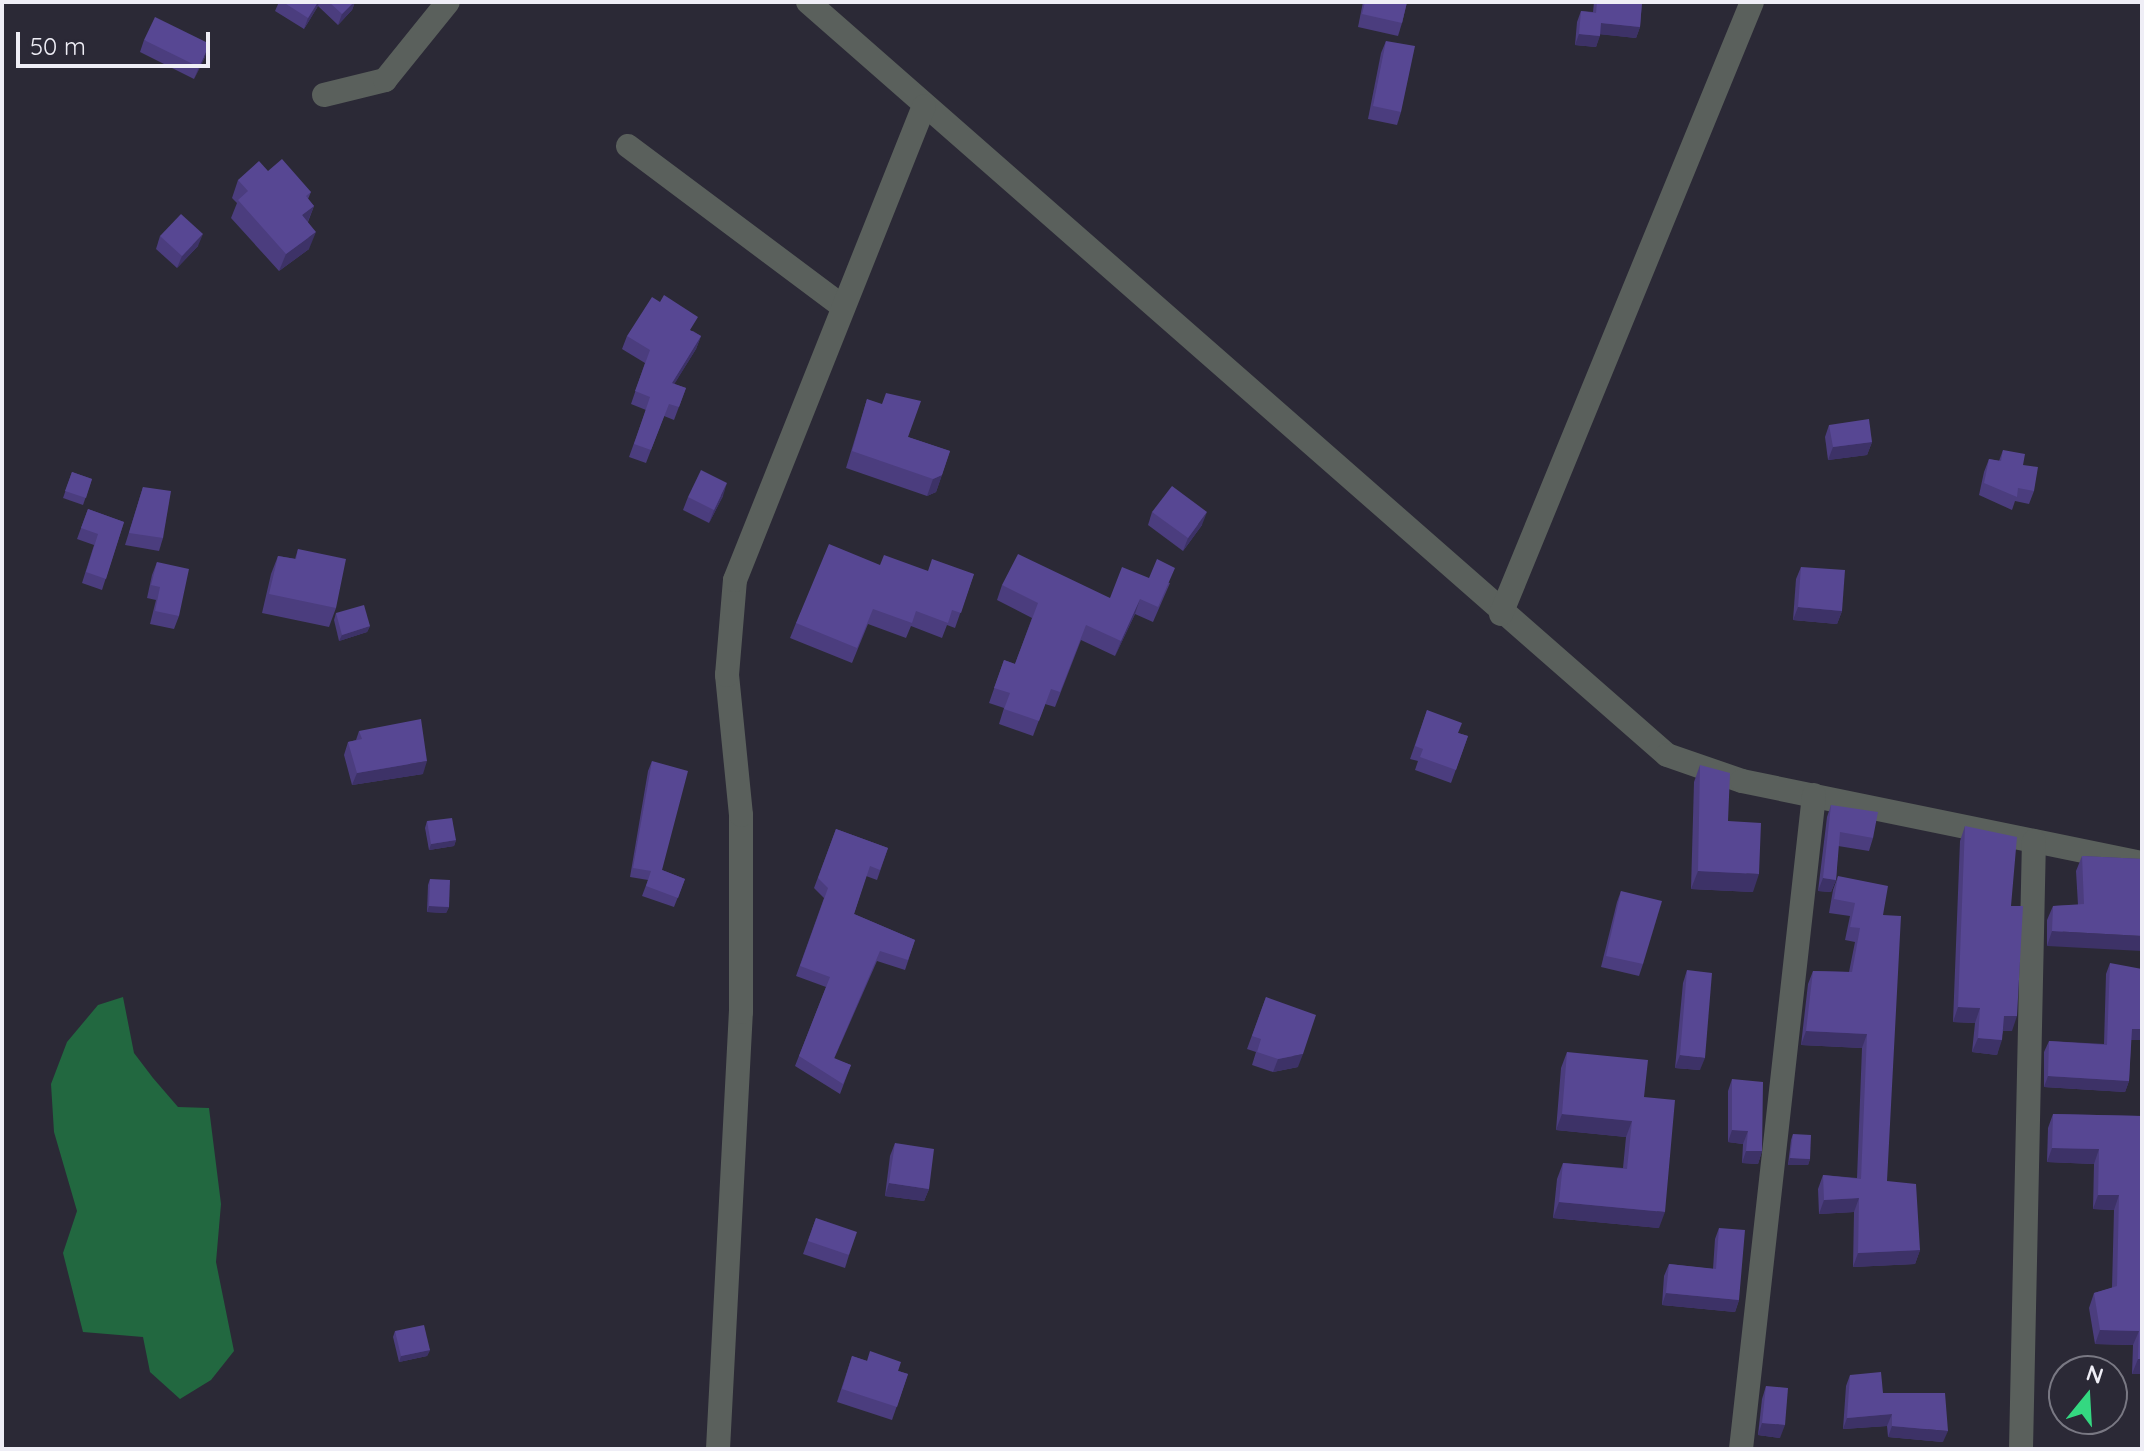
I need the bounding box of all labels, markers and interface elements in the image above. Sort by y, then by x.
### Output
scale bar [20,16,214,66]
text: 50 m [30,31,86,61]
north arrow [2048,1355,2128,1435]
text: N [2083,1358,2107,1390]

